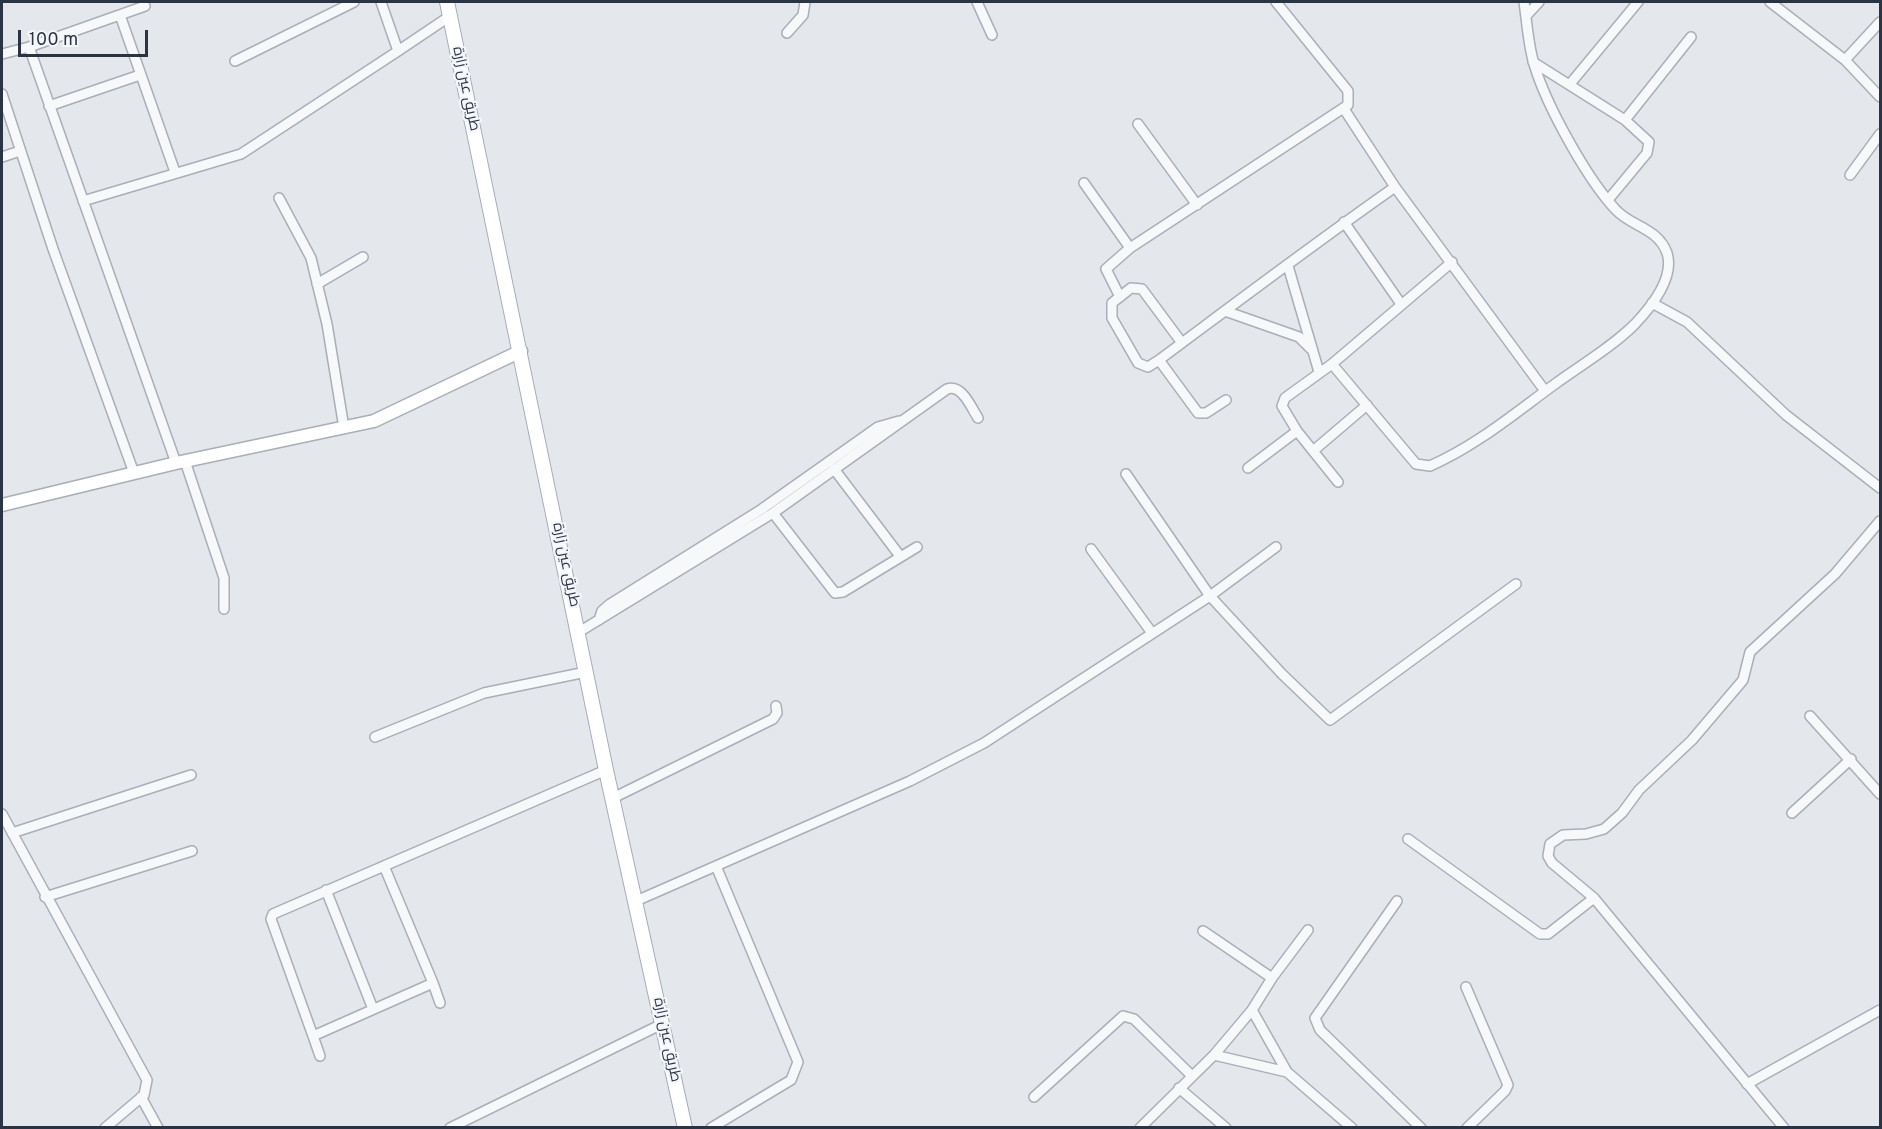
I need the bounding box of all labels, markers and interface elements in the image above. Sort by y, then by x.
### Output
scale bar [21,18,152,56]
text: 100 m [29,29,78,52]
street label: طريق عين زارة [447,45,483,133]
street label: طريق عين زارة [547,521,583,609]
street label: طريق عين زارة [648,996,684,1084]

